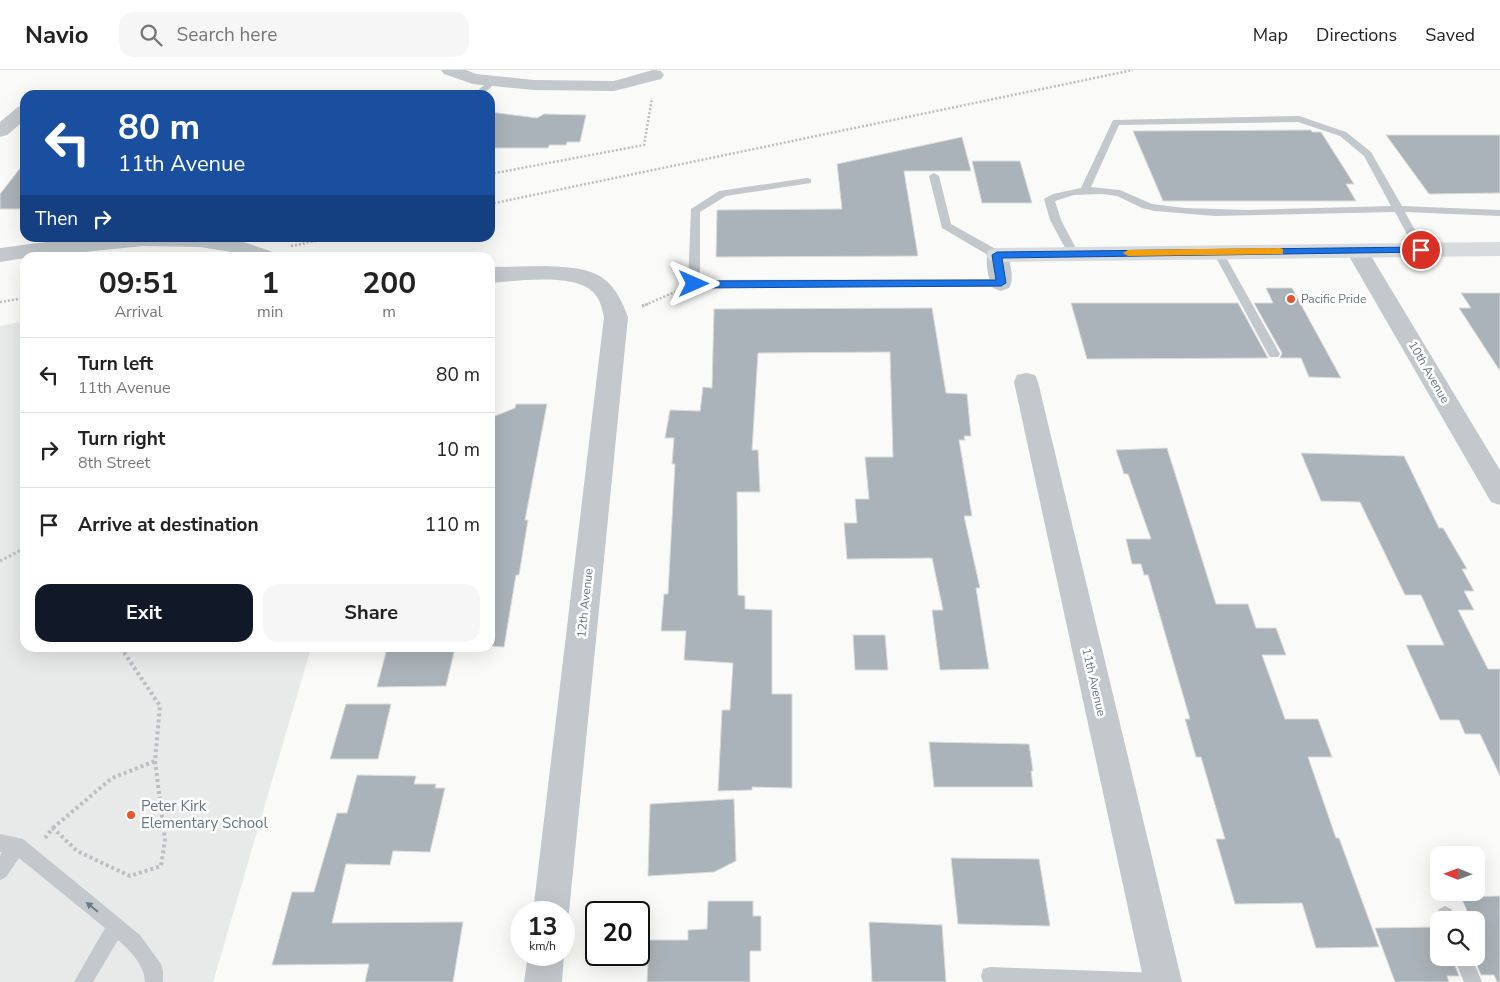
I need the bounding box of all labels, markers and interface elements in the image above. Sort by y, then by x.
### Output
search box [119,12,469,57]
text: Navio [25,19,89,51]
icon: search [137,21,165,49]
text: Search here [177,22,277,48]
text: Map [1253,23,1288,47]
text: Directions [1316,23,1397,47]
text: Saved [1425,23,1475,47]
text: 80 m [118,104,200,151]
icon: left [35,110,100,175]
text: 11th Avenue [118,149,245,179]
icon: right [88,205,116,233]
text: Then [35,206,78,232]
pin [1400,229,1442,271]
icon: arrive [1407,236,1435,264]
position arrow [667,257,719,309]
text: 09:51 [99,263,178,304]
text: 1 [261,263,279,304]
text: 200 [362,263,416,304]
place label: Pacific Pride [1301,291,1366,307]
marker: Pacific Pride [1285,293,1297,305]
text: Arrival [114,301,163,323]
text: min [257,301,283,323]
text: m [382,301,396,323]
street label: 10th Avenue [1405,338,1453,406]
text: Turn left [78,351,153,377]
icon: left [35,361,63,389]
text: 80 m [436,362,480,388]
text: 11th Avenue [78,377,170,399]
text: Turn right [78,426,165,452]
icon: right [35,436,63,464]
text: 10 m [436,437,480,463]
text: 8th Street [78,452,150,474]
icon: arrive [35,511,63,539]
text: Arrive at destination [78,512,259,538]
text: 110 m [425,512,480,538]
street label: 12th Avenue [573,568,597,638]
button: Exit [35,584,253,642]
button: Share [263,584,480,642]
street label: 11th Avenue [1078,646,1110,718]
place label: Peter Kirk Elementary School [141,796,268,833]
marker: Peter Kirk Elementary School [125,809,137,821]
north arrow [1430,846,1485,901]
map controls [1430,846,1485,966]
one-way arrow [86,901,99,912]
speed limit sign: 20 [585,901,650,966]
text: 13 [527,910,558,944]
button: search [1430,911,1485,966]
text: km/h [529,938,556,954]

